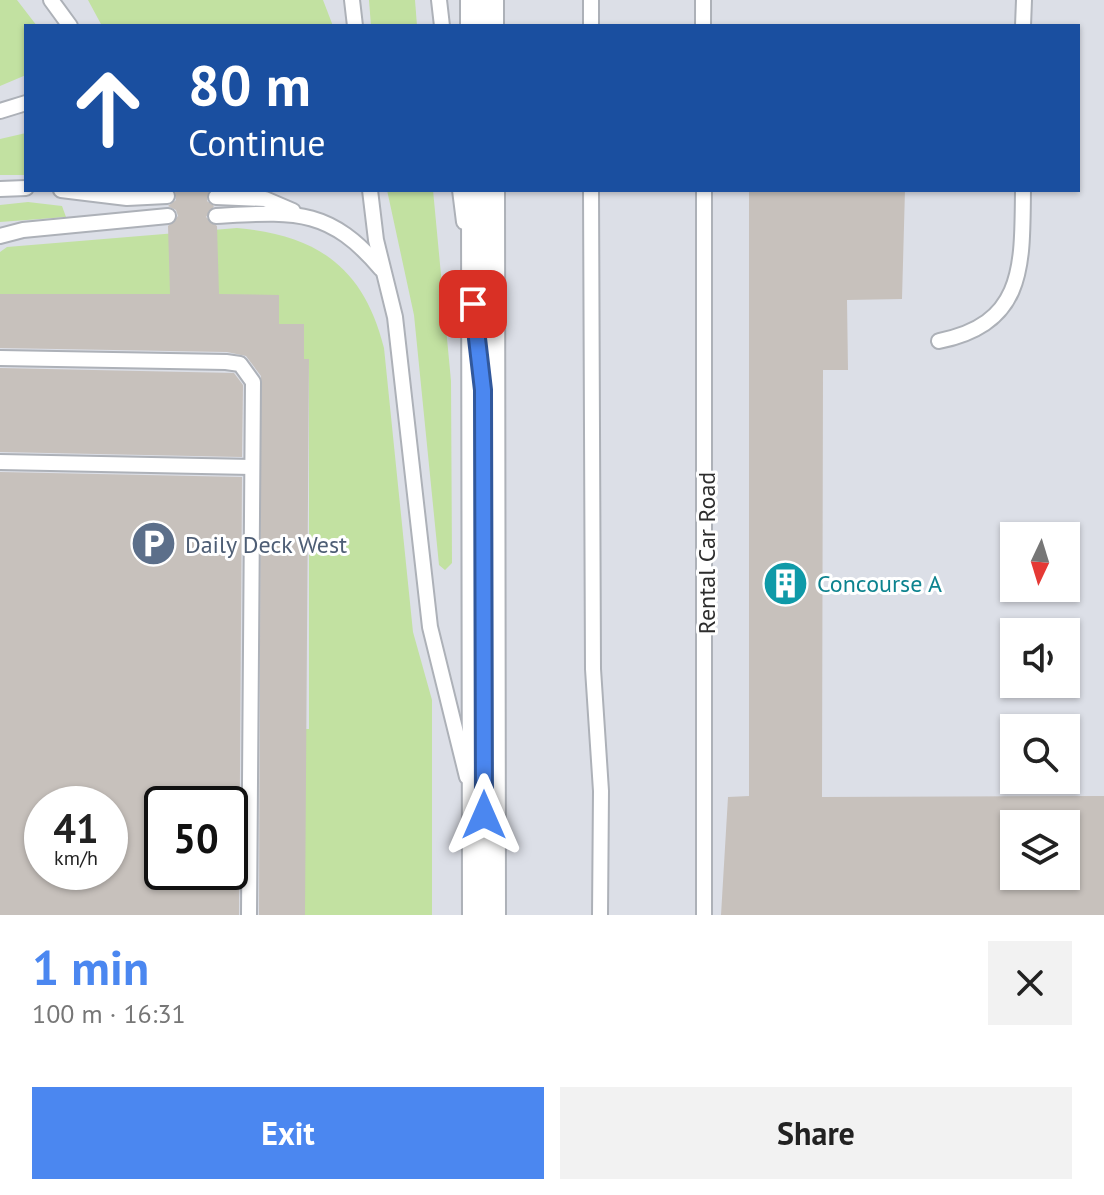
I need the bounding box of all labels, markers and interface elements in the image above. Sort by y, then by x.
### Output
text: 80 m [188,49,311,121]
icon: ahead [56,56,160,160]
text: Continue [188,119,326,166]
pin [439,270,507,338]
icon: arrive [451,282,495,326]
street label: Rental Car Road [691,472,722,634]
parking icon: Daily Deck West [130,520,178,568]
north arrow [1000,522,1080,602]
map controls [1000,522,1080,890]
place label: Daily Deck West [185,529,347,560]
building icon: Concourse A [762,559,810,607]
place label: Concourse A [817,568,942,599]
button: sound [1000,618,1080,698]
button: search [1000,714,1080,794]
position arrow [442,773,526,857]
speed limit sign: 50 [144,786,248,890]
text: 41 [53,802,99,854]
button: layers [1000,810,1080,890]
text: km/h [54,845,98,871]
text: 1 min [32,936,149,998]
button: close [988,941,1072,1025]
text: 100 m · 16:31 [32,997,186,1030]
button: Exit [32,1087,544,1179]
button: Share [560,1087,1072,1179]

